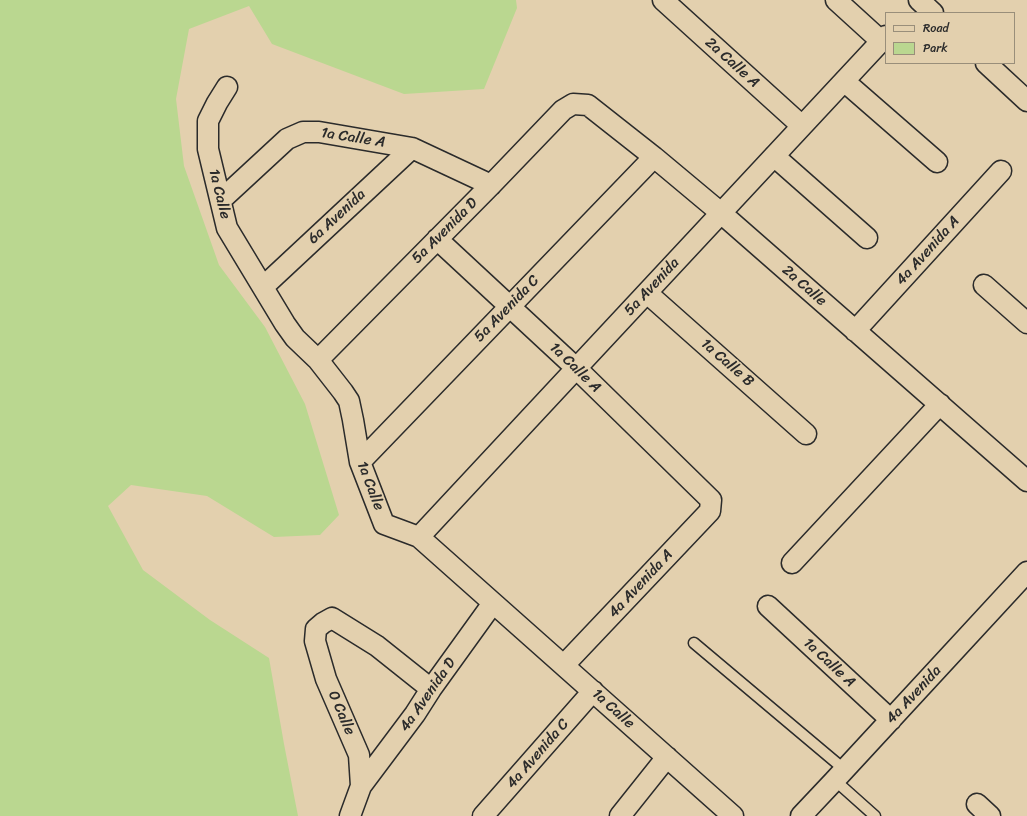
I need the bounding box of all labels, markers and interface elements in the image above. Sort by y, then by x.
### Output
legend [885,12,1015,64]
text: Road [923,17,949,39]
street label: 2a Calle A [701,34,763,92]
text: Park [923,37,948,59]
street label: 1a Calle A [320,124,386,152]
street label: 1a Calle [204,167,234,221]
street label: 6a Avenida [304,186,370,248]
street label: 5a Avenida D [408,194,482,268]
street label: 4a Avenida A [892,213,964,289]
street label: 5a Avenida [621,254,683,320]
street label: 2a Calle [778,262,830,310]
street label: 5a Avenida C [471,272,543,346]
street label: 1a Calle B [697,335,757,391]
street label: 1a Calle A [545,339,605,397]
street label: 1a Calle [352,459,388,513]
street label: 4a Avenida A [605,546,677,622]
street label: 1a Calle A [799,634,859,692]
street label: 4a Avenida D [396,655,460,735]
street label: 4a Avenida [883,662,945,728]
street label: 1a Calle [588,685,638,733]
street label: 0 Calle [324,688,358,738]
street label: 4a Avenida C [503,716,573,792]

